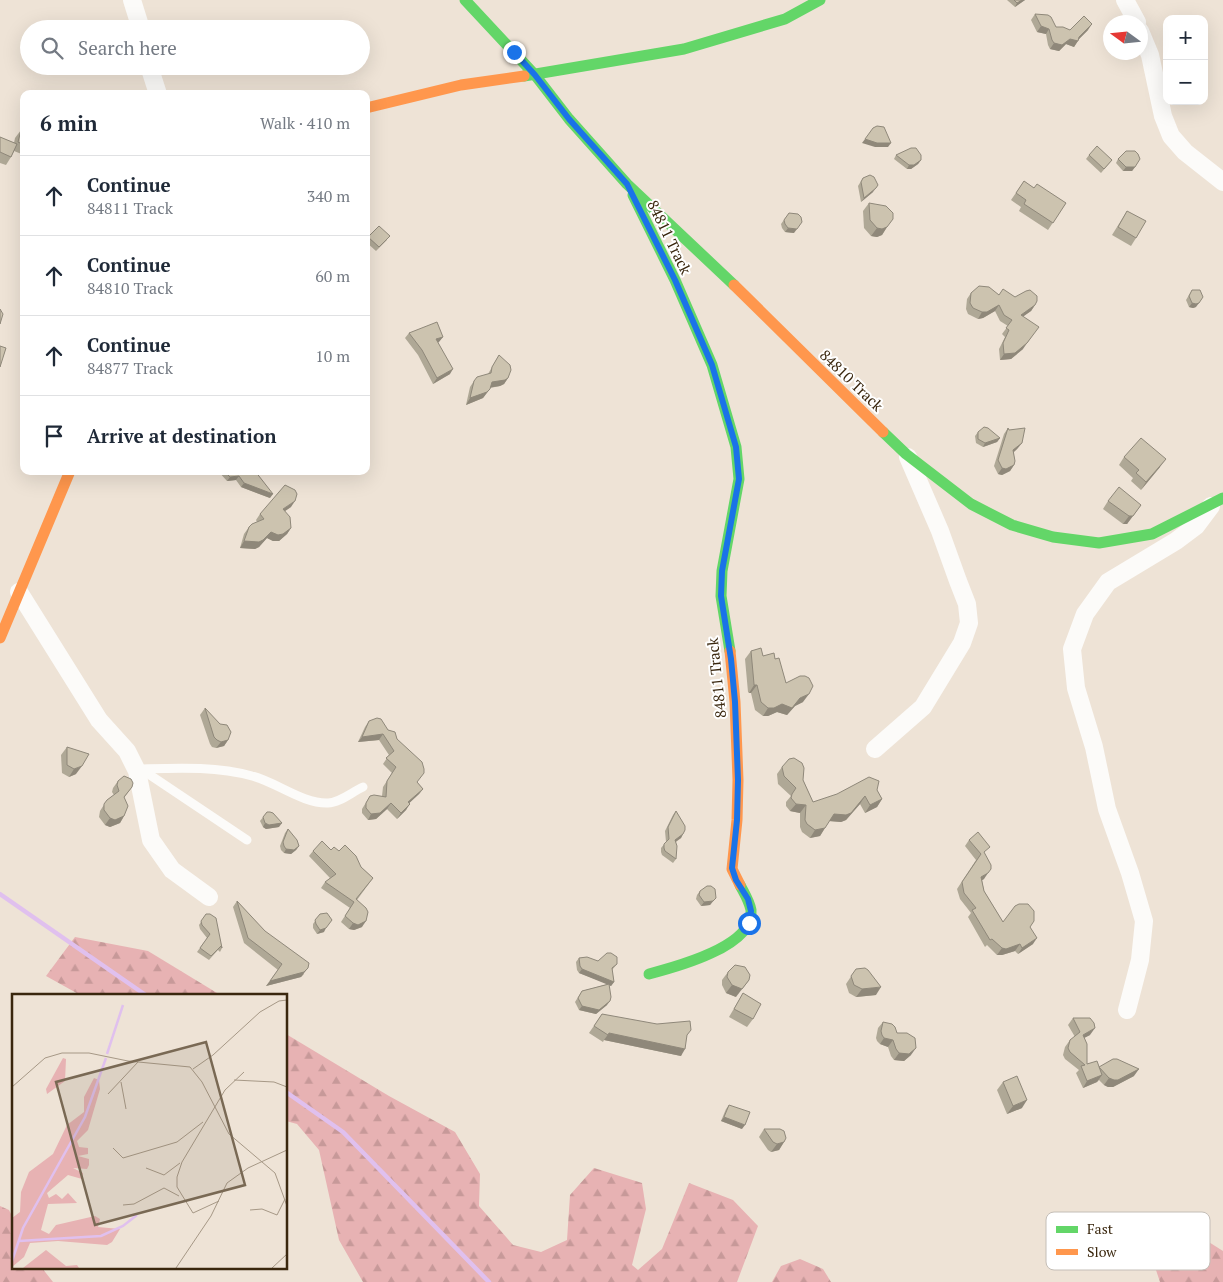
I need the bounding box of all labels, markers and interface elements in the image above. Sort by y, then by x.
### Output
north arrow [1103,15,1148,60]
map controls [1163,15,1208,105]
button: + [1163,15,1208,60]
search box [20,20,370,75]
icon: search [38,34,66,62]
text: Search here [78,35,177,60]
route end [503,41,526,64]
button: − [1163,60,1208,105]
text: 6 min [40,109,97,137]
text: Walk · 410 m [260,112,350,134]
text: Continue [87,172,171,197]
icon: ahead [40,182,68,210]
text: 340 m [307,185,350,207]
street label: 84811 Track [643,196,697,278]
text: 84811 Track [87,197,173,219]
text: Continue [87,252,171,277]
icon: ahead [40,262,68,290]
text: 60 m [315,265,350,287]
text: 84810 Track [87,277,173,299]
text: Continue [87,332,171,357]
icon: ahead [40,342,68,370]
text: 10 m [315,345,350,367]
street label: 84810 Track [816,345,888,415]
text: 84877 Track [87,357,173,379]
icon: arrive [40,422,68,450]
text: Arrive at destination [87,423,276,448]
street label: 84811 Track [702,637,730,719]
route start [738,912,761,935]
inset map [12,994,288,1270]
legend [1046,1212,1210,1270]
text: Fast [1087,1219,1114,1238]
text: Slow [1087,1242,1117,1261]

